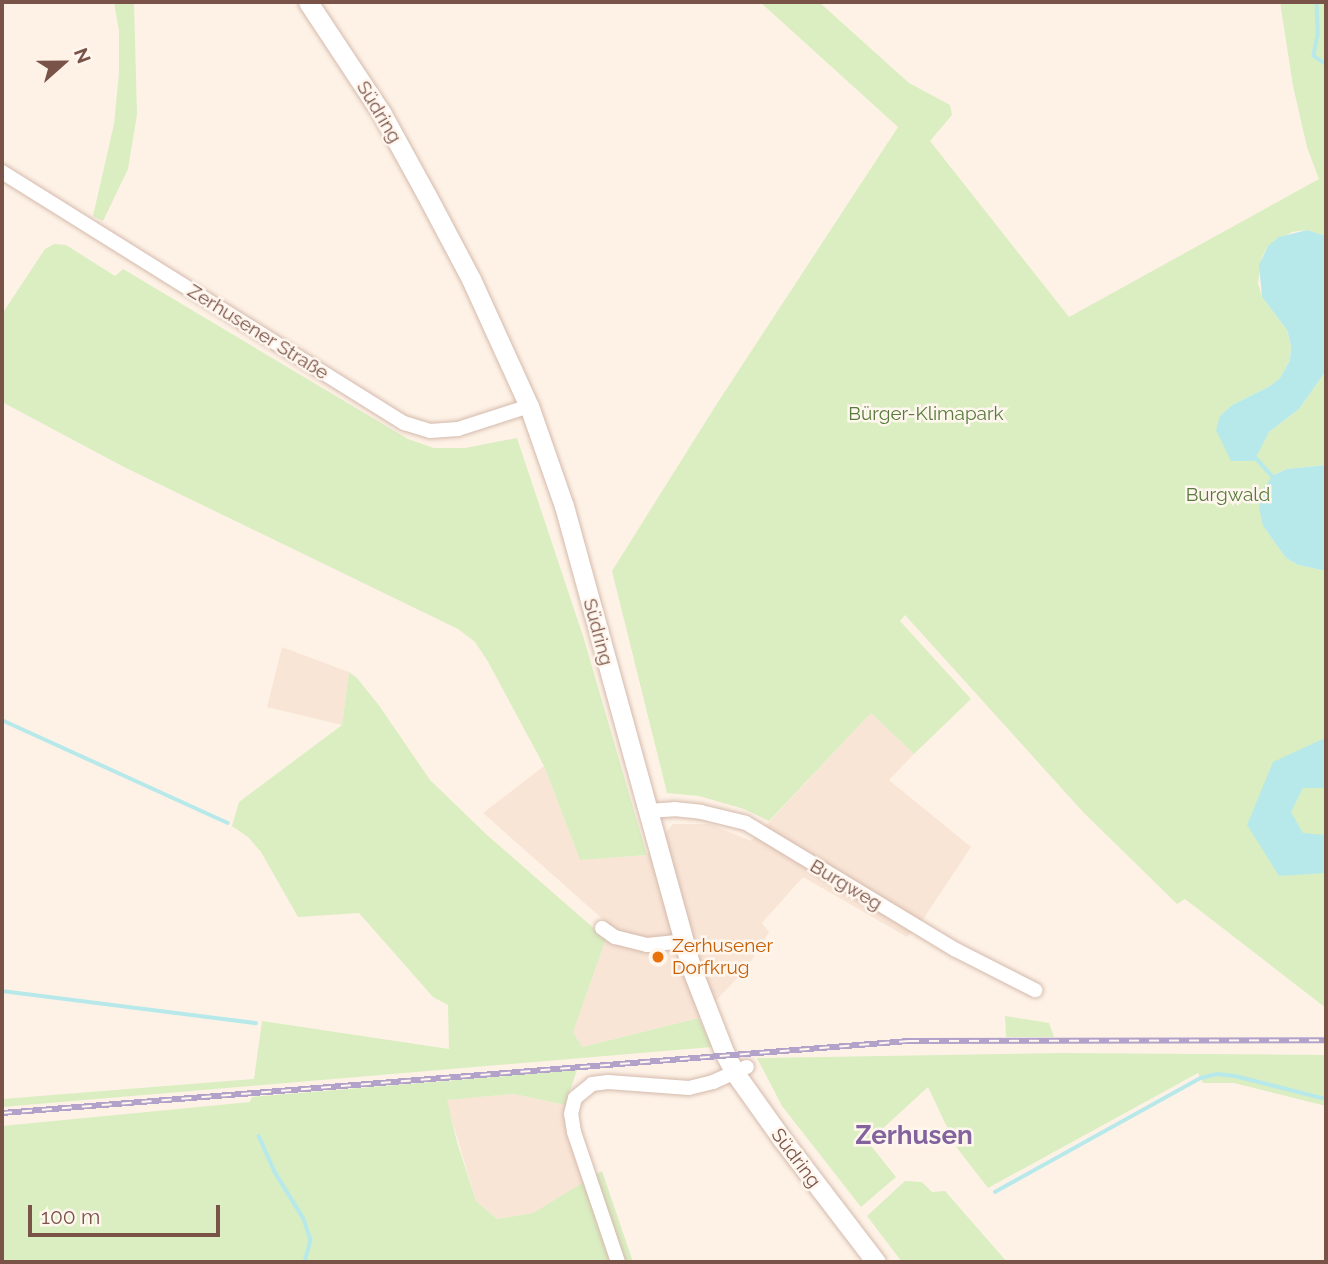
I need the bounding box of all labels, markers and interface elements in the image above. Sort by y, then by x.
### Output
north arrow [28,28,98,98]
text: N [70,45,95,66]
street label: Südring [352,77,406,147]
street label: Zerhusener Straße [183,279,333,385]
park label: Bürger-Klimapark [848,403,1004,425]
park label: Burgwald [1186,484,1270,506]
street label: Südring [578,596,618,668]
street label: Burgweg [806,855,886,915]
place label: Zerhusener Dorfkrug [672,935,773,979]
marker: Zerhusener Dorfkrug [650,949,666,965]
district label: Zerhusen [855,1120,973,1152]
street label: Südring [766,1124,826,1192]
scale bar [32,1190,224,1234]
text: 100 m [41,1204,100,1229]

